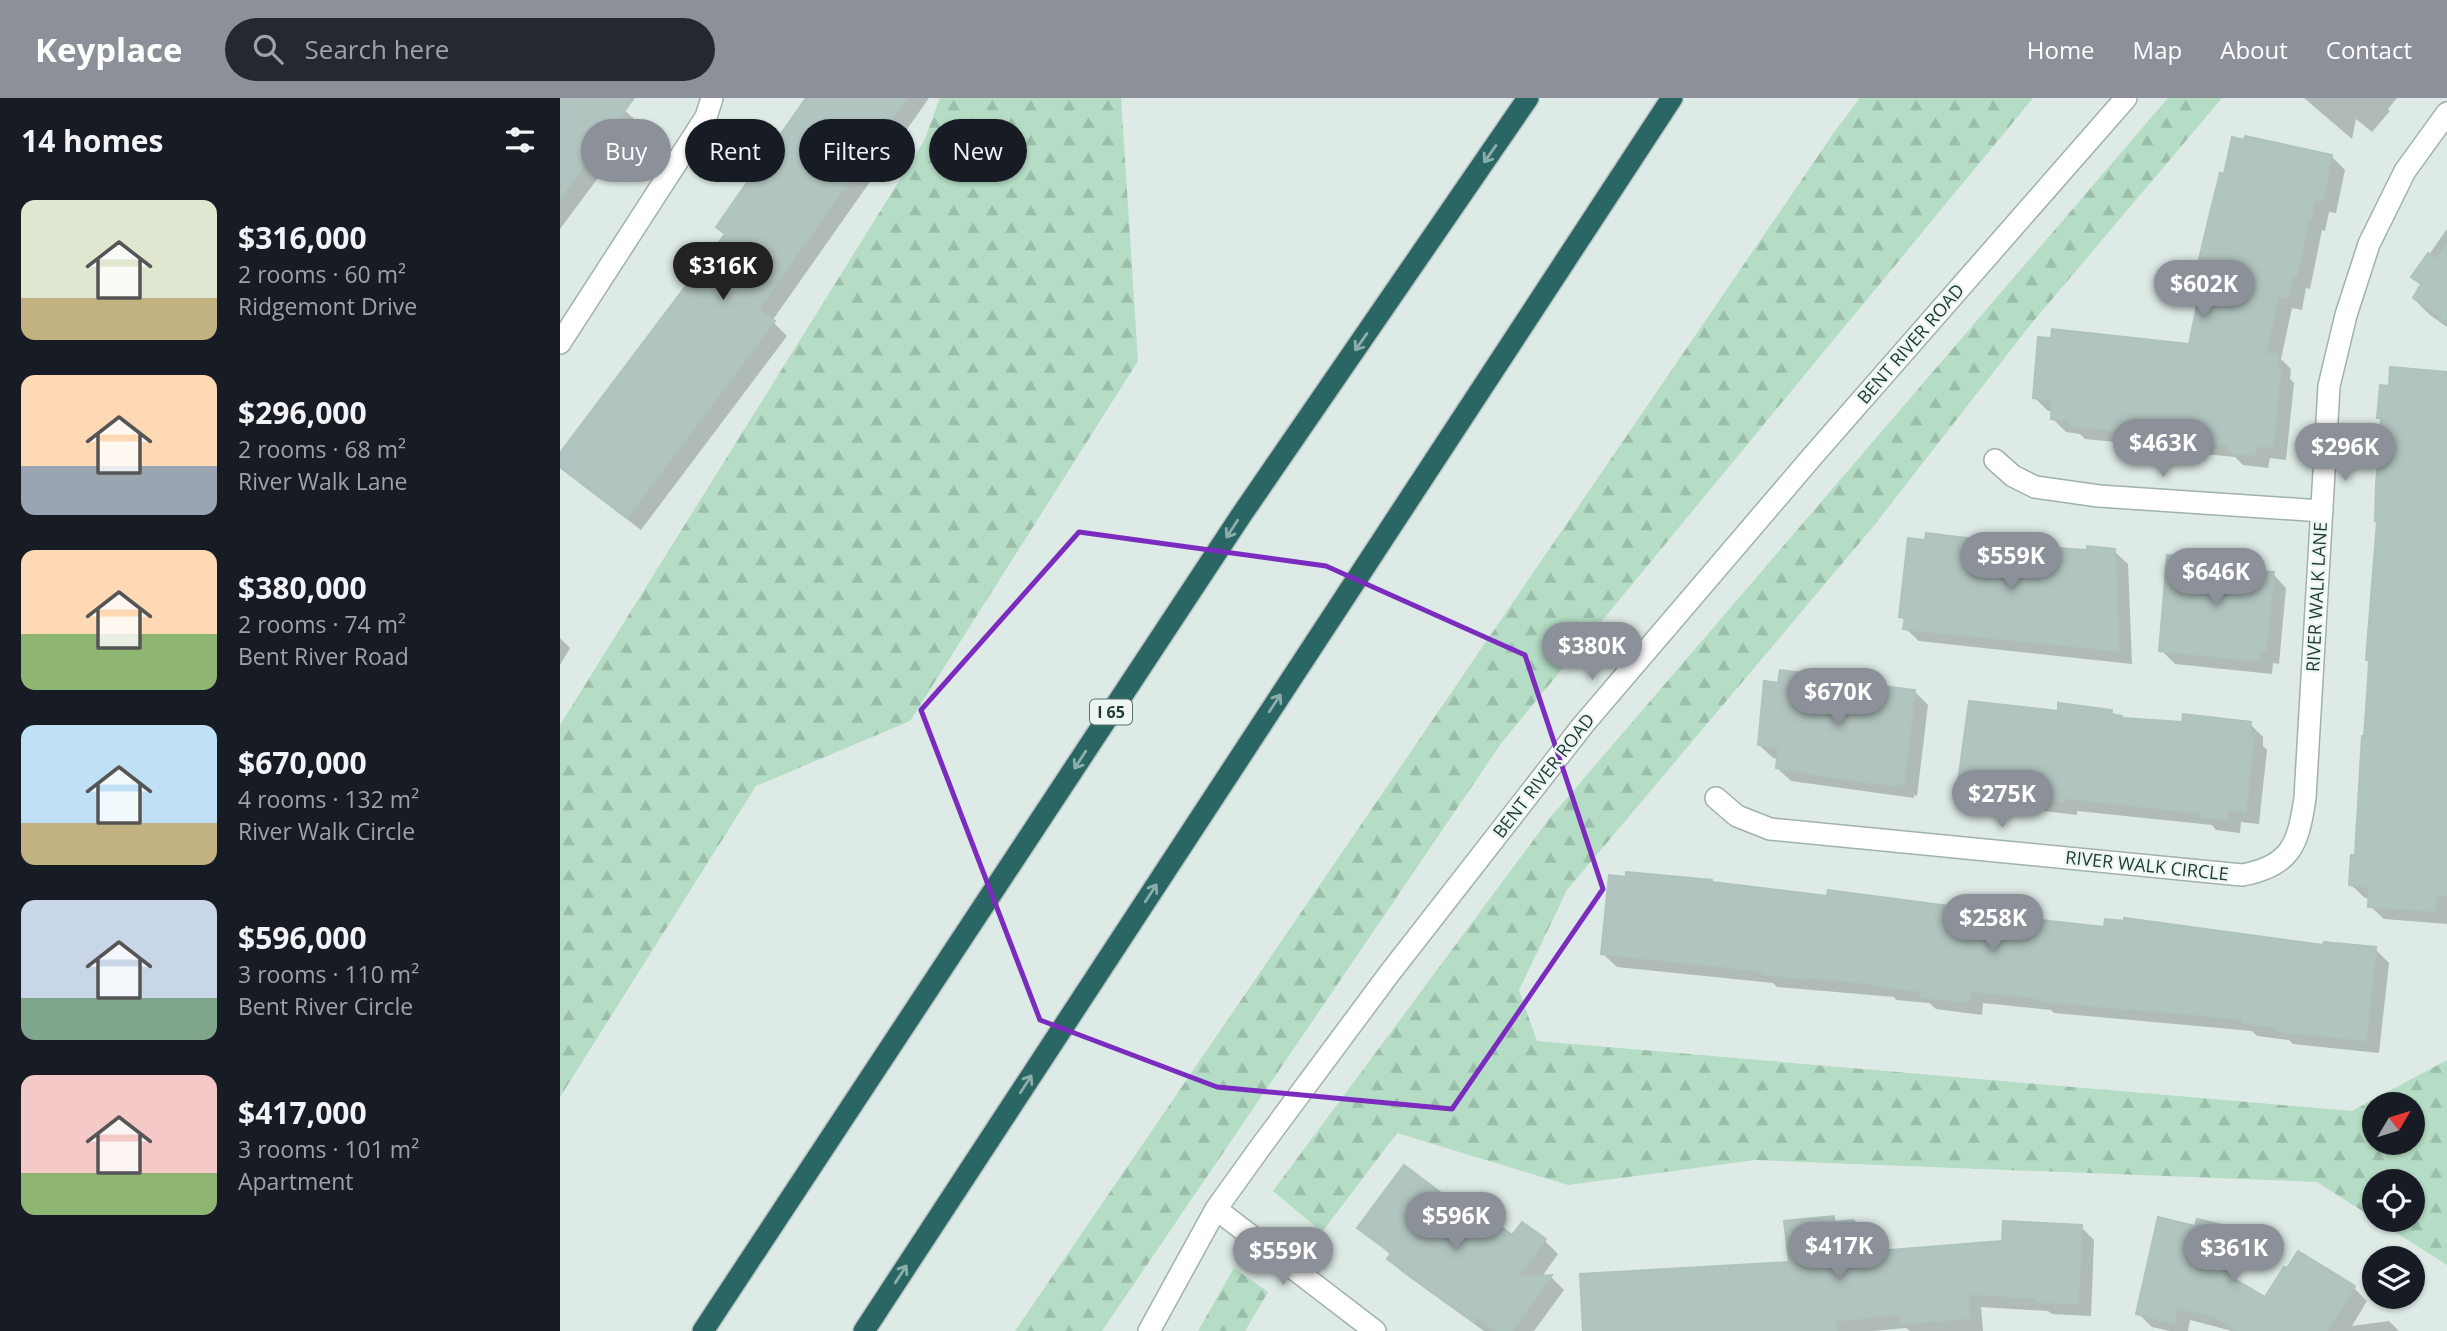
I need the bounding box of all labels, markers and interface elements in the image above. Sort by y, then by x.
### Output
search box [225,18,715,81]
text: Keyplace [35,27,183,72]
icon: search [249,30,287,68]
text: Search here [305,31,449,67]
text: Home [2027,33,2095,66]
text: Map [2133,33,2182,66]
text: About [2220,33,2288,66]
text: Contact [2326,33,2412,66]
chip: Buy [581,119,671,182]
chip: Rent [685,119,785,182]
chip: Filters [799,119,915,182]
chip: New [929,119,1027,182]
text: 14 homes [21,120,164,161]
icon: filters [501,121,539,159]
one-way arrow [1483,144,1497,163]
text: $316,000 [238,217,367,258]
icon: home [77,228,161,312]
pin: $316K [674,242,772,302]
text: $316K [689,249,757,281]
text: 2 rooms · 60 m² [238,258,406,290]
pin: $602K [2155,260,2253,320]
text: $602K [2170,267,2238,299]
street label: BENT RIVER ROAD [1851,278,1969,409]
text: Ridgemont Drive [238,290,417,322]
one-way arrow [1354,332,1368,351]
text: $296,000 [238,392,367,433]
icon: home [77,403,161,487]
pin: $463K [2114,420,2212,479]
pin: $296K [2296,424,2394,483]
text: $463K [2129,426,2197,458]
text: $296K [2311,430,2379,462]
text: 2 rooms · 68 m² [238,433,406,465]
text: River Walk Lane [238,465,407,497]
one-way arrow [1225,519,1239,539]
street label: RIVER WALK LANE [2300,521,2332,673]
pin: $559K [1962,532,2060,592]
text: $559K [1977,539,2045,571]
pin: $646K [2167,548,2265,608]
text: $646K [2182,555,2250,587]
text: $380,000 [238,567,367,608]
icon: home [77,578,161,662]
text: 2 rooms · 74 m² [238,608,406,640]
pin: $380K [1543,622,1641,682]
text: $380K [1558,629,1626,661]
text: Bent River Road [238,640,409,672]
pin: $670K [1789,668,1887,728]
text: $670K [1804,675,1872,707]
one-way arrow [1268,694,1283,713]
road number: I 65 [1090,699,1132,724]
street label: BENT RIVER ROAD [1487,708,1599,843]
text: $670,000 [238,742,367,783]
one-way arrow [1072,750,1087,769]
icon: home [77,753,161,837]
pin: $275K [1953,770,2051,830]
text: $275K [1968,777,2036,809]
text: 4 rooms · 132 m² [238,783,419,815]
text: River Walk Circle [238,815,415,847]
street label: RIVER WALK CIRCLE [2064,845,2230,886]
one-way arrow [1144,884,1158,904]
pin: $258K [1944,894,2042,954]
text: $258K [1959,901,2027,933]
text: $596,000 [238,917,367,958]
icon: home [77,928,161,1012]
text: 3 rooms · 110 m² [238,958,419,990]
text: Bent River Circle [238,990,413,1022]
one-way arrow [1019,1074,1033,1094]
text: $417,000 [238,1092,367,1133]
north arrow [2362,1092,2426,1155]
map controls [2362,1092,2425,1309]
icon: home [77,1103,161,1187]
text: 3 rooms · 101 m² [238,1133,419,1165]
text: Apartment [238,1165,354,1197]
button: locate [2362,1169,2425,1232]
pin: $596K [1407,1192,1505,1252]
text: $596K [1422,1199,1490,1231]
pin: $417K [1790,1222,1888,1282]
pin: $361K [2185,1224,2283,1284]
pin: $559K [1234,1228,1332,1287]
text: $417K [1805,1229,1873,1261]
text: $361K [2200,1231,2268,1263]
text: $559K [1249,1234,1317,1266]
button: layers [2362,1246,2425,1309]
one-way arrow [894,1265,909,1284]

